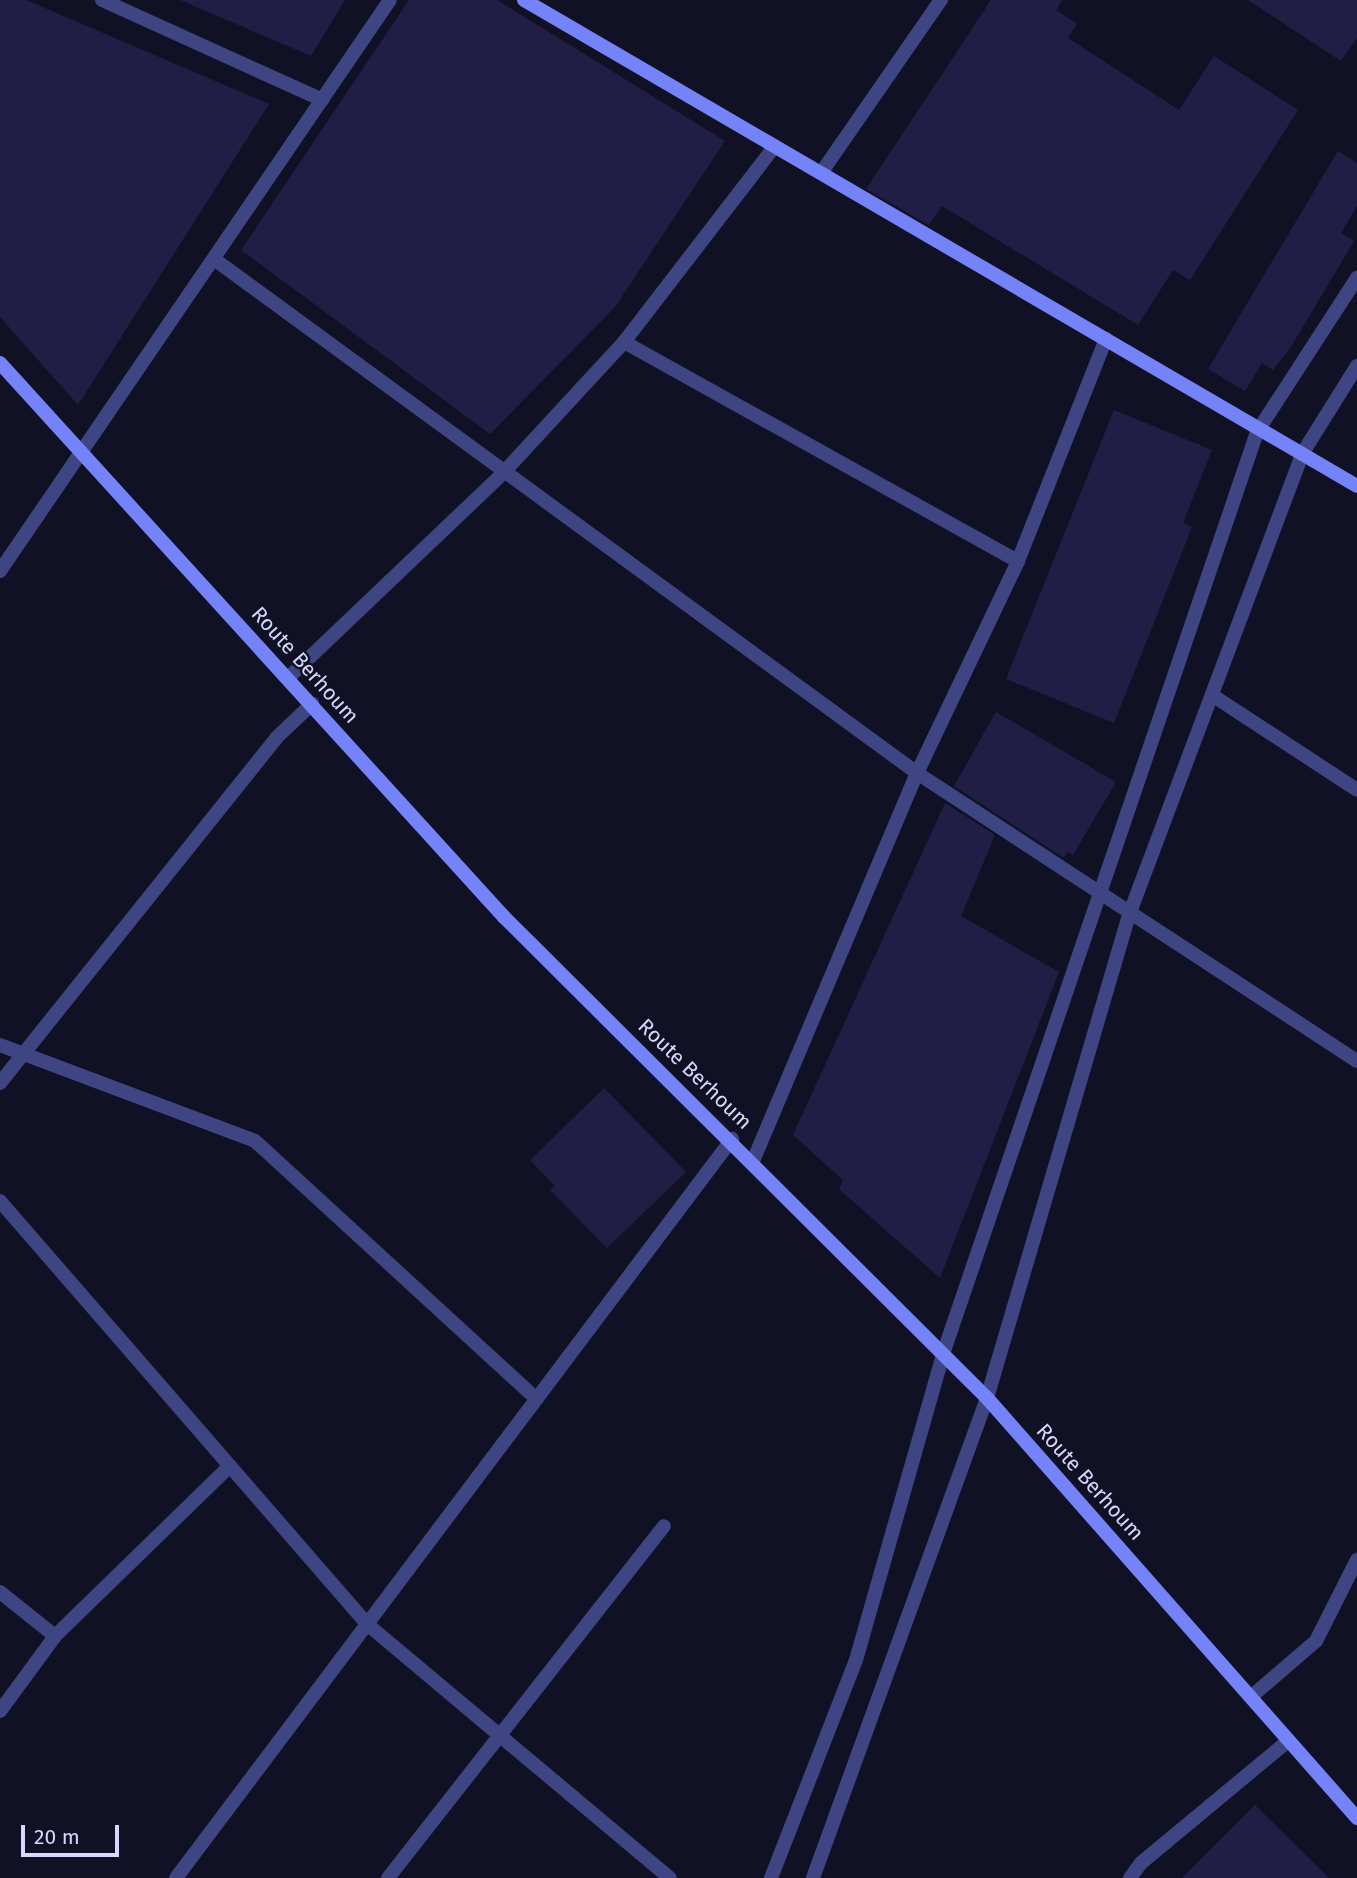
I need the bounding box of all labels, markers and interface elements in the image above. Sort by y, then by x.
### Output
street label: Route Berhoum [246,601,364,729]
street label: Route Berhoum [633,1013,757,1135]
street label: Route Berhoum [1031,1418,1149,1546]
scale bar [24,1812,122,1856]
text: 20 m [34,1824,80,1850]

